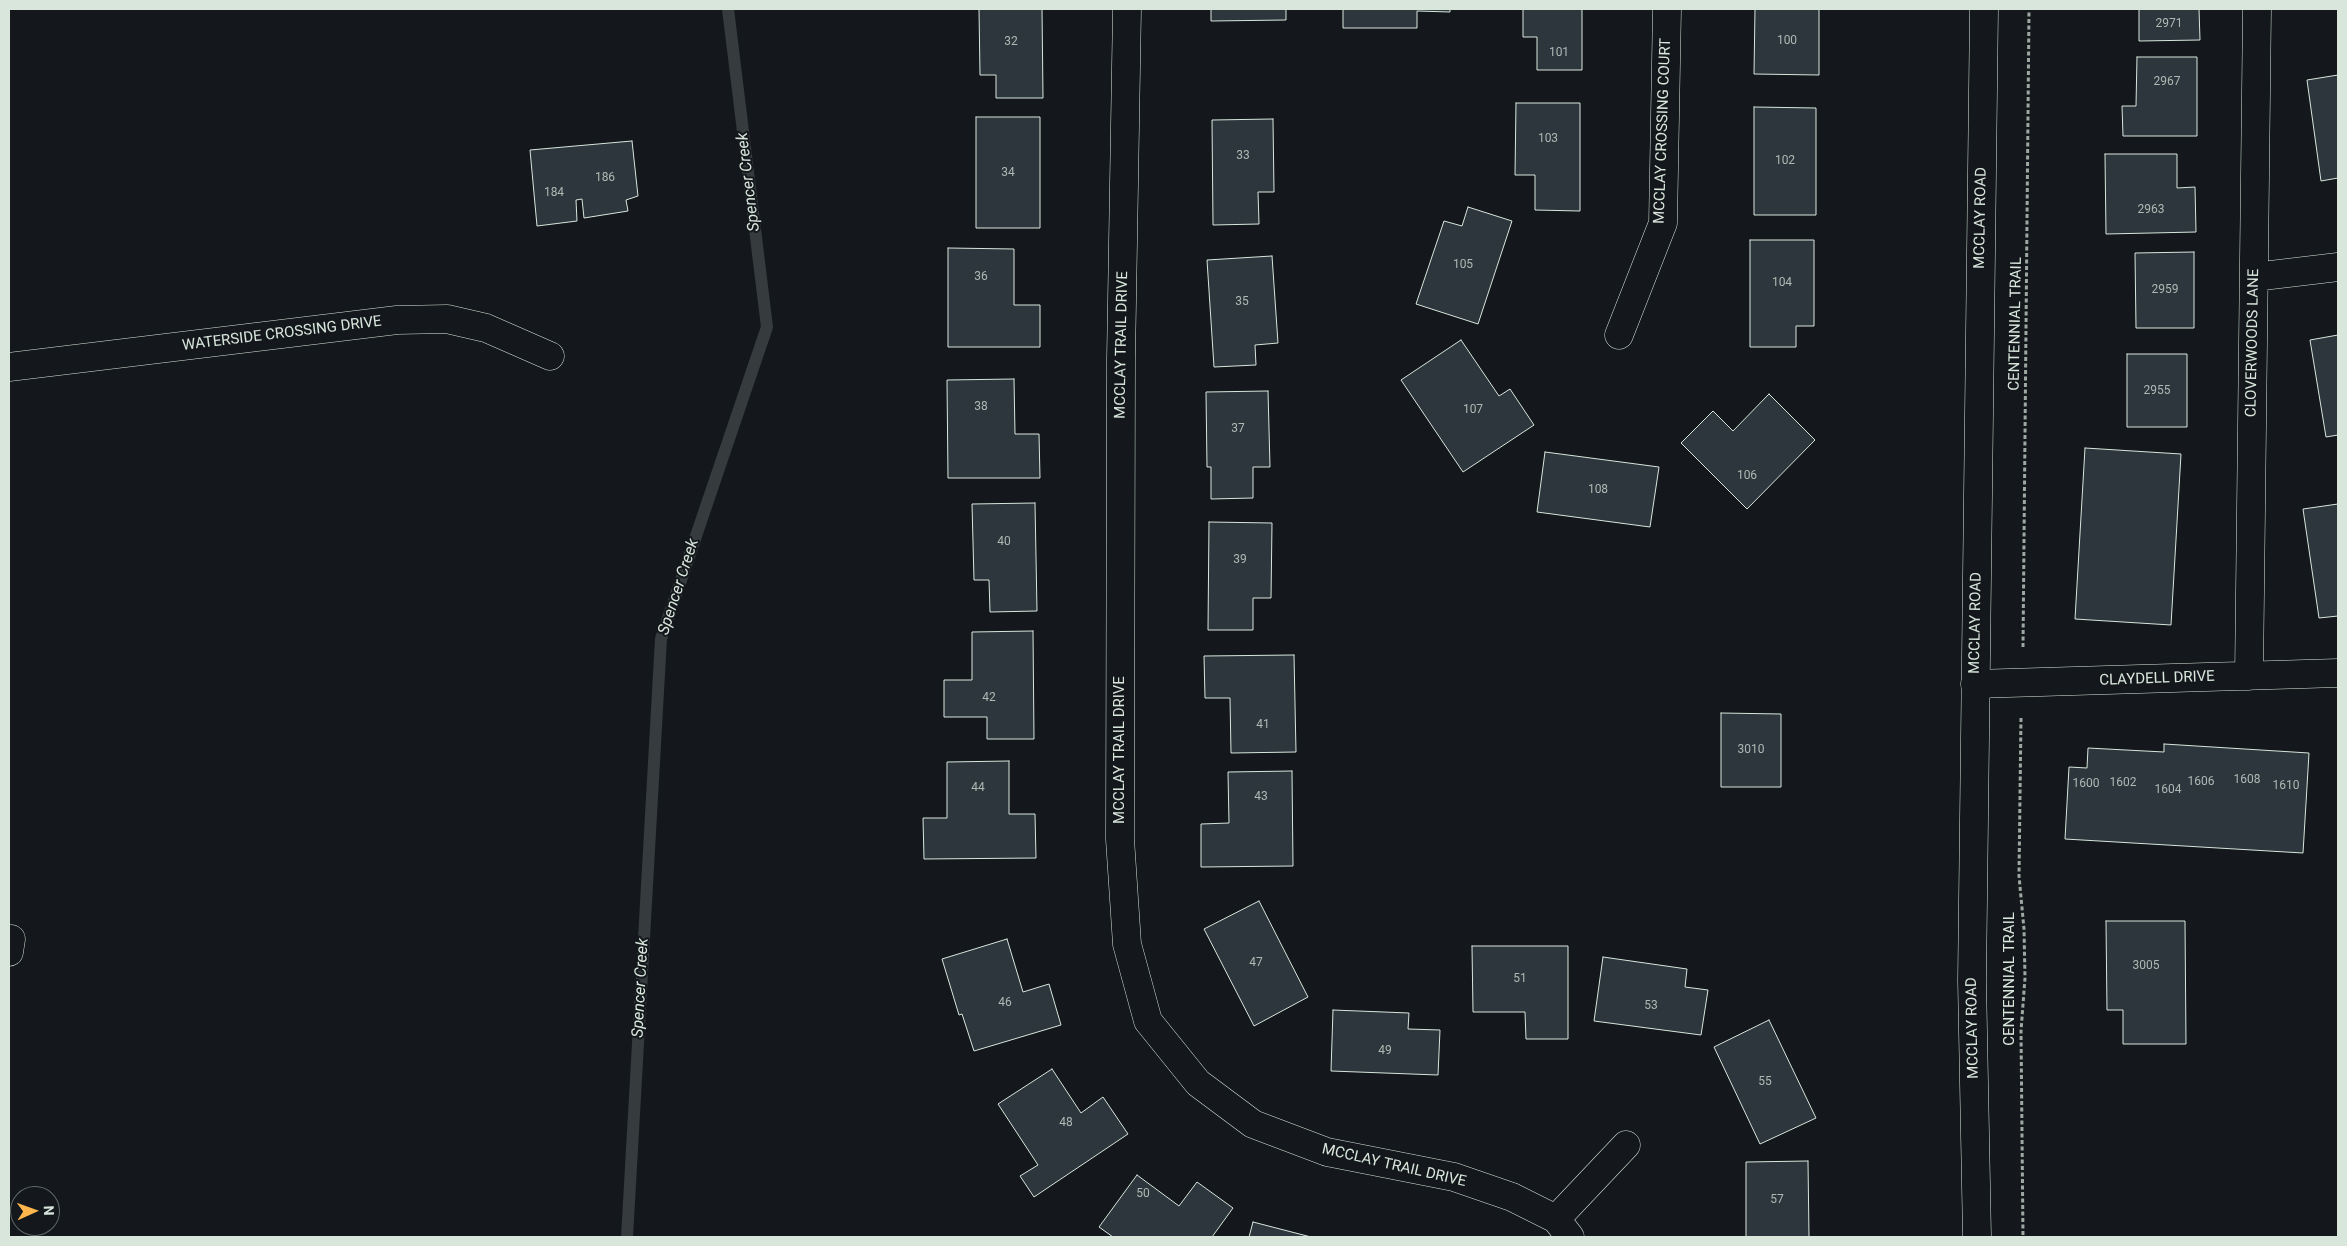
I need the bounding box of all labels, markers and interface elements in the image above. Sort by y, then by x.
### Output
house number: 2971 [2156,17,2182,31]
house number: 100 [1777,34,1797,48]
house number: 32 [1004,35,1018,49]
street label: MCCLAY CROSSING COURT [1651,38,1675,224]
house number: 101 [1549,46,1569,60]
house number: 2967 [2154,75,2180,89]
water label: Spencer Creek [733,131,765,233]
house number: 103 [1538,132,1558,146]
house number: 33 [1236,149,1250,163]
house number: 102 [1775,154,1795,168]
house number: 34 [1001,166,1015,180]
street label: MCCLAY ROAD [1971,167,1991,269]
house number: 186 [595,171,615,185]
house number: 184 [544,186,564,200]
house number: 2963 [2138,203,2164,217]
street label: CENTENNIAL TRAIL [2006,257,2026,391]
house number: 105 [1453,258,1473,272]
street label: CLOVERWOODS LANE [2243,269,2263,417]
house number: 36 [974,270,988,284]
street label: MCCLAY TRAIL DRIVE [1112,271,1132,419]
house number: 104 [1772,276,1792,290]
house number: 2959 [2152,283,2178,297]
house number: 35 [1235,295,1249,309]
street label: WATERSIDE CROSSING DRIVE [181,313,383,355]
house number: 2955 [2144,384,2170,398]
house number: 38 [974,400,988,414]
house number: 107 [1463,403,1483,417]
house number: 37 [1231,422,1245,436]
house number: 106 [1737,469,1757,483]
house number: 108 [1588,483,1608,497]
house number: 40 [997,535,1011,549]
water label: Spencer Creek [654,537,704,637]
house number: 39 [1233,553,1247,567]
street label: MCCLAY ROAD [1966,572,1986,674]
street label: CLAYDELL DRIVE [2099,668,2215,690]
street label: MCCLAY TRAIL DRIVE [1111,676,1129,824]
house number: 42 [982,691,996,705]
house number: 41 [1256,718,1270,732]
house number: 3010 [1738,743,1764,757]
house number: 1608 [2234,773,2260,787]
house number: 1606 [2188,775,2214,789]
house number: 1602 [2110,776,2136,790]
house number: 1600 [2073,777,2099,791]
house number: 1610 [2273,779,2299,793]
house number: 44 [971,781,985,795]
house number: 1604 [2155,783,2181,797]
house number: 43 [1254,790,1268,804]
street label: CENTENNIAL TRAIL [2001,912,2019,1046]
water label: Spencer Creek [629,938,653,1038]
house number: 47 [1249,956,1263,970]
house number: 3005 [2133,959,2159,973]
house number: 51 [1513,972,1527,986]
street label: MCCLAY ROAD [1963,977,1983,1079]
house number: 46 [998,996,1012,1010]
house number: 53 [1644,999,1658,1013]
house number: 49 [1378,1044,1392,1058]
house number: 55 [1758,1075,1772,1089]
house number: 48 [1059,1116,1073,1130]
street label: MCCLAY TRAIL DRIVE [1320,1141,1468,1191]
north arrow [10,1186,60,1236]
house number: 50 [1136,1187,1150,1201]
house number: 57 [1770,1193,1784,1207]
text: N [41,1205,57,1216]

